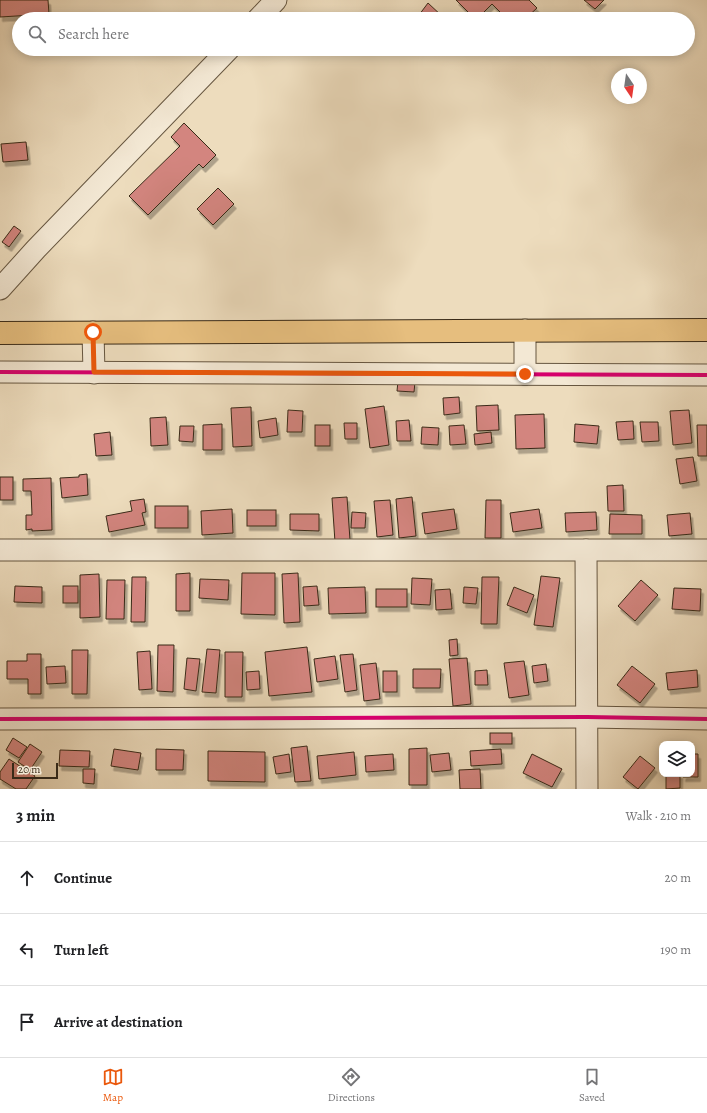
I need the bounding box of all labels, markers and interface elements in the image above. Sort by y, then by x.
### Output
search box [12,12,695,56]
icon: search [26,23,48,45]
text: Search here [58,24,129,44]
north arrow [611,68,647,104]
route start [84,323,102,341]
route end [516,365,534,383]
map controls [659,741,695,777]
button: layers [659,741,695,777]
scale bar [12,761,58,780]
text: 20 m [18,762,40,777]
text: 3 min [16,804,55,827]
text: Walk · 210 m [626,807,691,824]
icon: ahead [16,867,38,889]
text: Continue [54,868,112,888]
text: 20 m [665,869,691,886]
icon: left [16,939,38,961]
text: Turn left [54,940,109,960]
text: 190 m [660,941,691,958]
icon: arrive [16,1011,38,1033]
text: Arrive at destination [54,1012,183,1032]
tab: Map [102,1066,124,1105]
tab: Directions [328,1066,375,1105]
tab: Saved [579,1066,605,1105]

